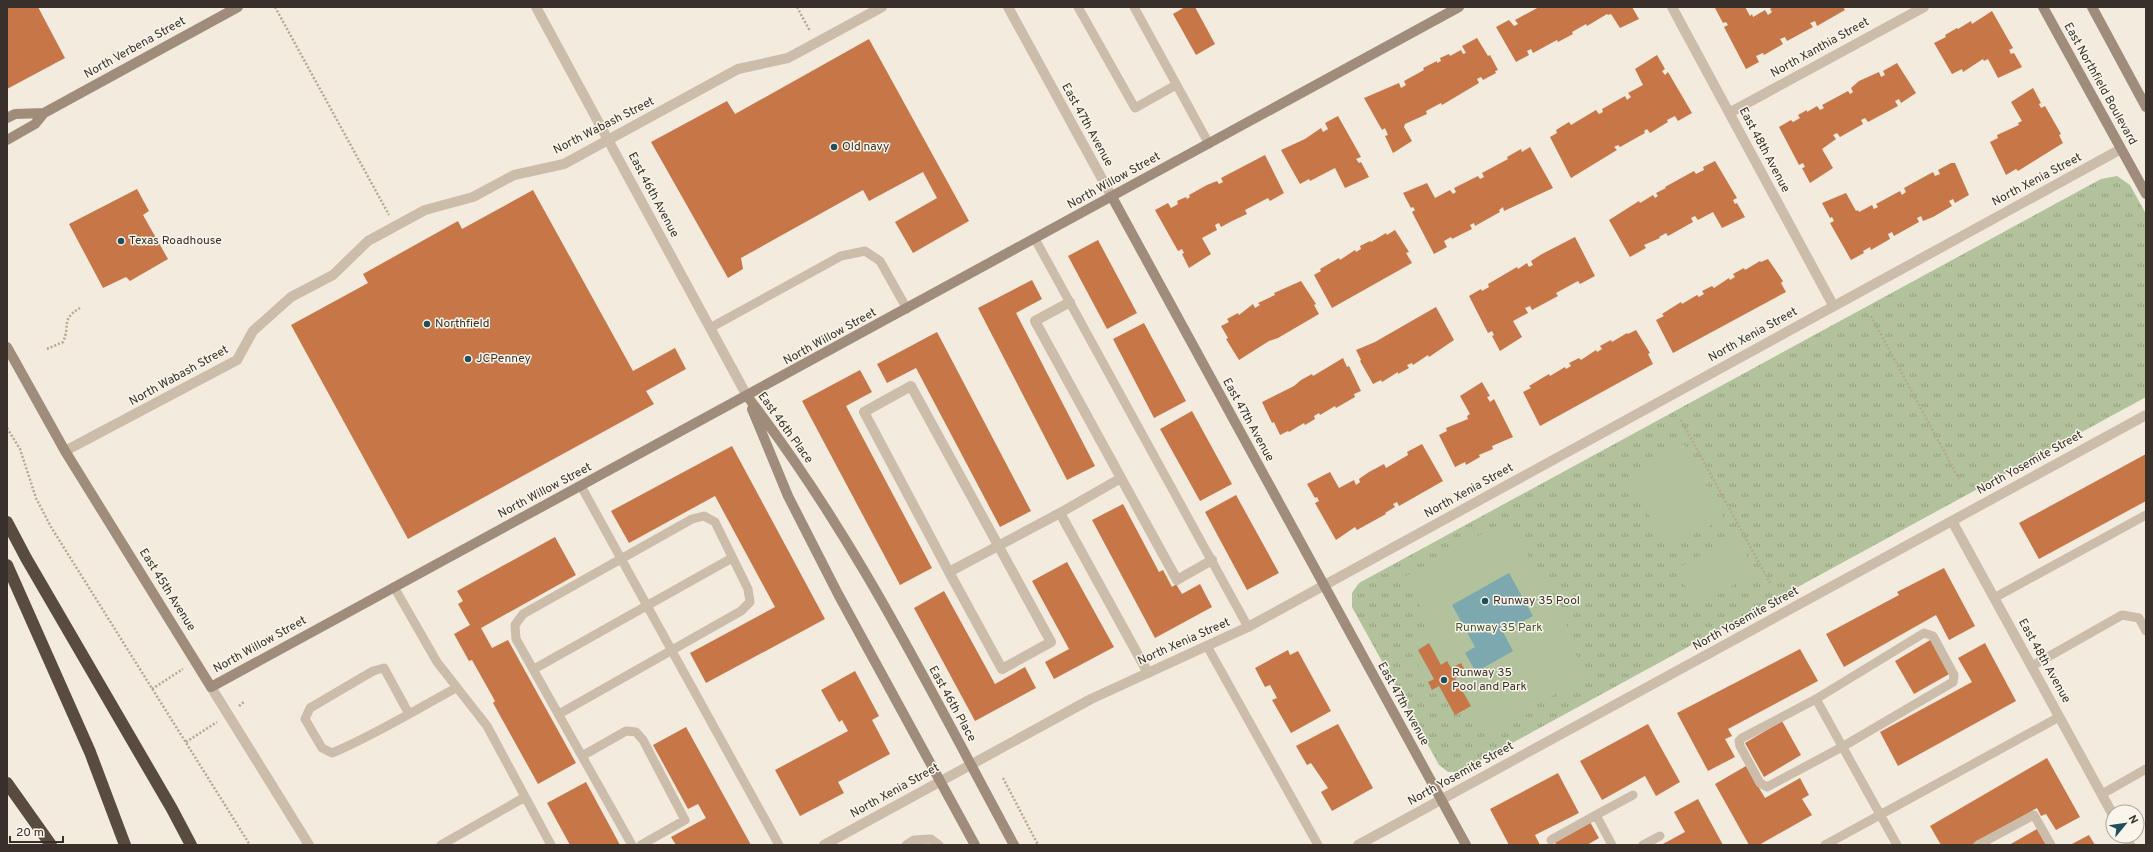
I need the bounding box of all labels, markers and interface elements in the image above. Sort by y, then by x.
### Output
street label: North Verbena Street [81,13,189,83]
street label: North Xanthia Street [1768,14,1872,82]
street label: East Northfield Boulevard [2060,20,2140,148]
street label: East 47th Avenue [1057,80,1117,170]
street label: North Wabash Street [551,94,657,158]
street label: East 48th Avenue [1735,105,1793,195]
place label: Old navy [842,139,889,155]
marker: Old navy [829,142,839,152]
street label: North Willow Street [1065,149,1163,213]
street label: East 46th Avenue [624,150,682,240]
street label: North Xenia Street [1989,150,2085,210]
place label: Texas Roadhouse [129,233,222,249]
marker: Texas Roadhouse [116,236,126,246]
street label: North Xenia Street [1706,304,1800,366]
street label: North Willow Street [781,305,879,369]
place label: Northfield [435,316,489,332]
marker: Northfield [422,319,432,329]
street label: North Wabash Street [126,342,232,410]
place label: JCPenney [476,351,531,367]
marker: JCPenney [463,354,473,364]
street label: East 47th Avenue [1218,375,1278,465]
street label: East 46th Place [754,389,816,467]
street label: North Yosemite Street [1974,427,2086,499]
street label: North Willow Street [495,460,595,522]
street label: North Xenia Street [1422,460,1516,522]
street label: East 45th Avenue [135,546,199,634]
street label: North Yosemite Street [1690,583,1802,655]
place label: Runway 35 Pool [1493,593,1580,609]
marker: Runway 35 Pool [1480,596,1490,606]
street label: North Willow Street [211,613,309,677]
street label: North Xenia Street [1135,614,1233,670]
street label: East 48th Avenue [2014,616,2074,706]
park label: Runway 35 Park [1455,620,1543,636]
street label: East 47th Avenue [1373,659,1433,749]
street label: East 46th Place [925,663,979,745]
place label: Runway 35 Pool and Park [1452,665,1527,695]
marker: Runway 35 Pool and Park [1439,675,1449,685]
street label: North Yosemite Street [1405,738,1517,810]
street label: North Xenia Street [848,760,942,822]
north arrow [2105,804,2145,844]
text: N [2125,813,2141,826]
scale bar [10,818,63,844]
text: 20 m [16,825,44,841]

